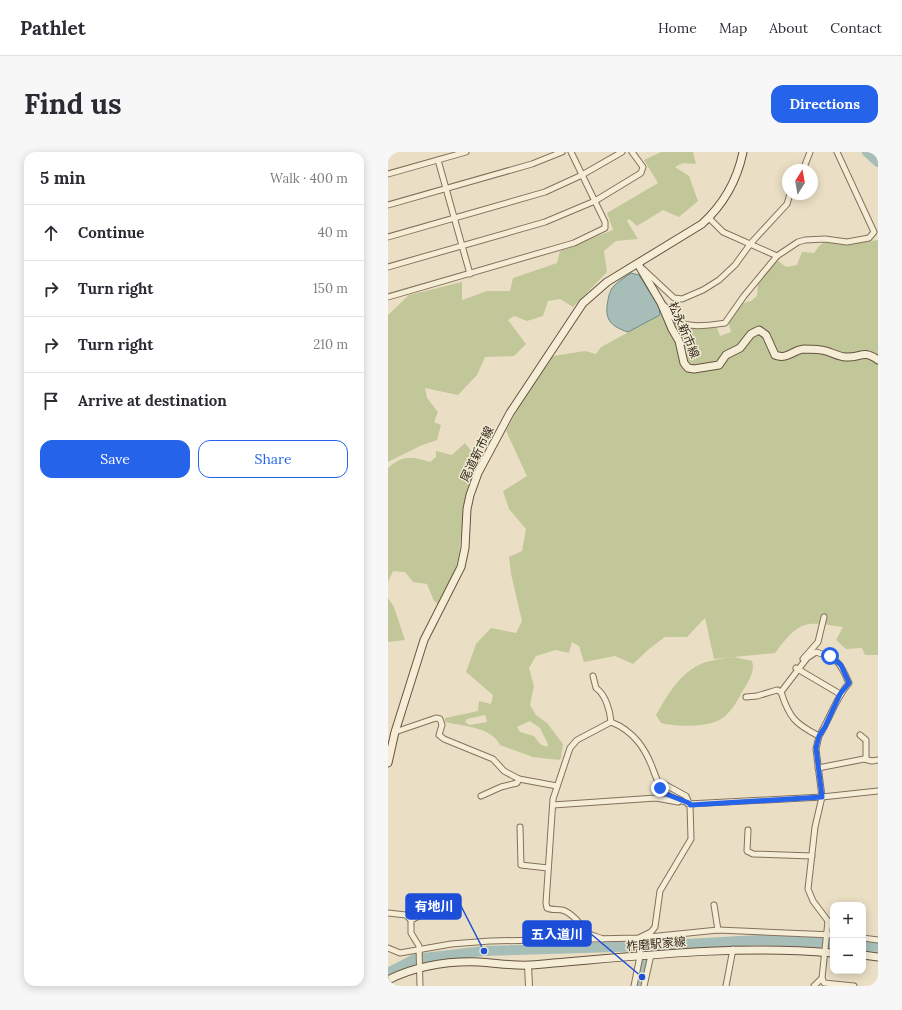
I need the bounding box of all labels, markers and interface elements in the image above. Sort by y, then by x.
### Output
text: Pathlet [20,16,85,40]
text: Home [658,19,697,37]
text: Map [719,19,747,37]
text: About [769,19,808,37]
text: Contact [830,19,882,37]
button: Directions [771,85,878,123]
text: Find us [24,86,122,122]
north arrow [782,164,818,200]
text: 5 min [40,167,86,189]
text: Walk · 400 m [270,170,348,187]
icon: ahead [40,222,62,244]
text: Continue [78,223,144,242]
text: 40 m [318,224,348,241]
icon: right [40,278,62,300]
text: Turn right [78,279,154,298]
text: 150 m [313,280,348,297]
street label: 松永新市線 [666,299,703,360]
icon: right [40,334,62,356]
text: Turn right [78,335,154,354]
text: 210 m [313,336,348,353]
icon: arrive [40,390,62,412]
text: Arrive at destination [78,391,227,410]
street label: 尾道新市線 [457,424,496,484]
button: Save [40,440,190,478]
button: Share [198,440,348,478]
route start [821,647,839,665]
route end [651,779,669,797]
callout: 有地川 [406,894,461,919]
text: 有地川 [414,898,454,915]
map controls [830,902,866,974]
button: + [830,902,866,938]
callout: 五入道川 [523,921,591,946]
text: 五入道川 [531,926,583,943]
street label: 柞磨駅家線 [625,933,687,954]
button: − [830,938,866,974]

